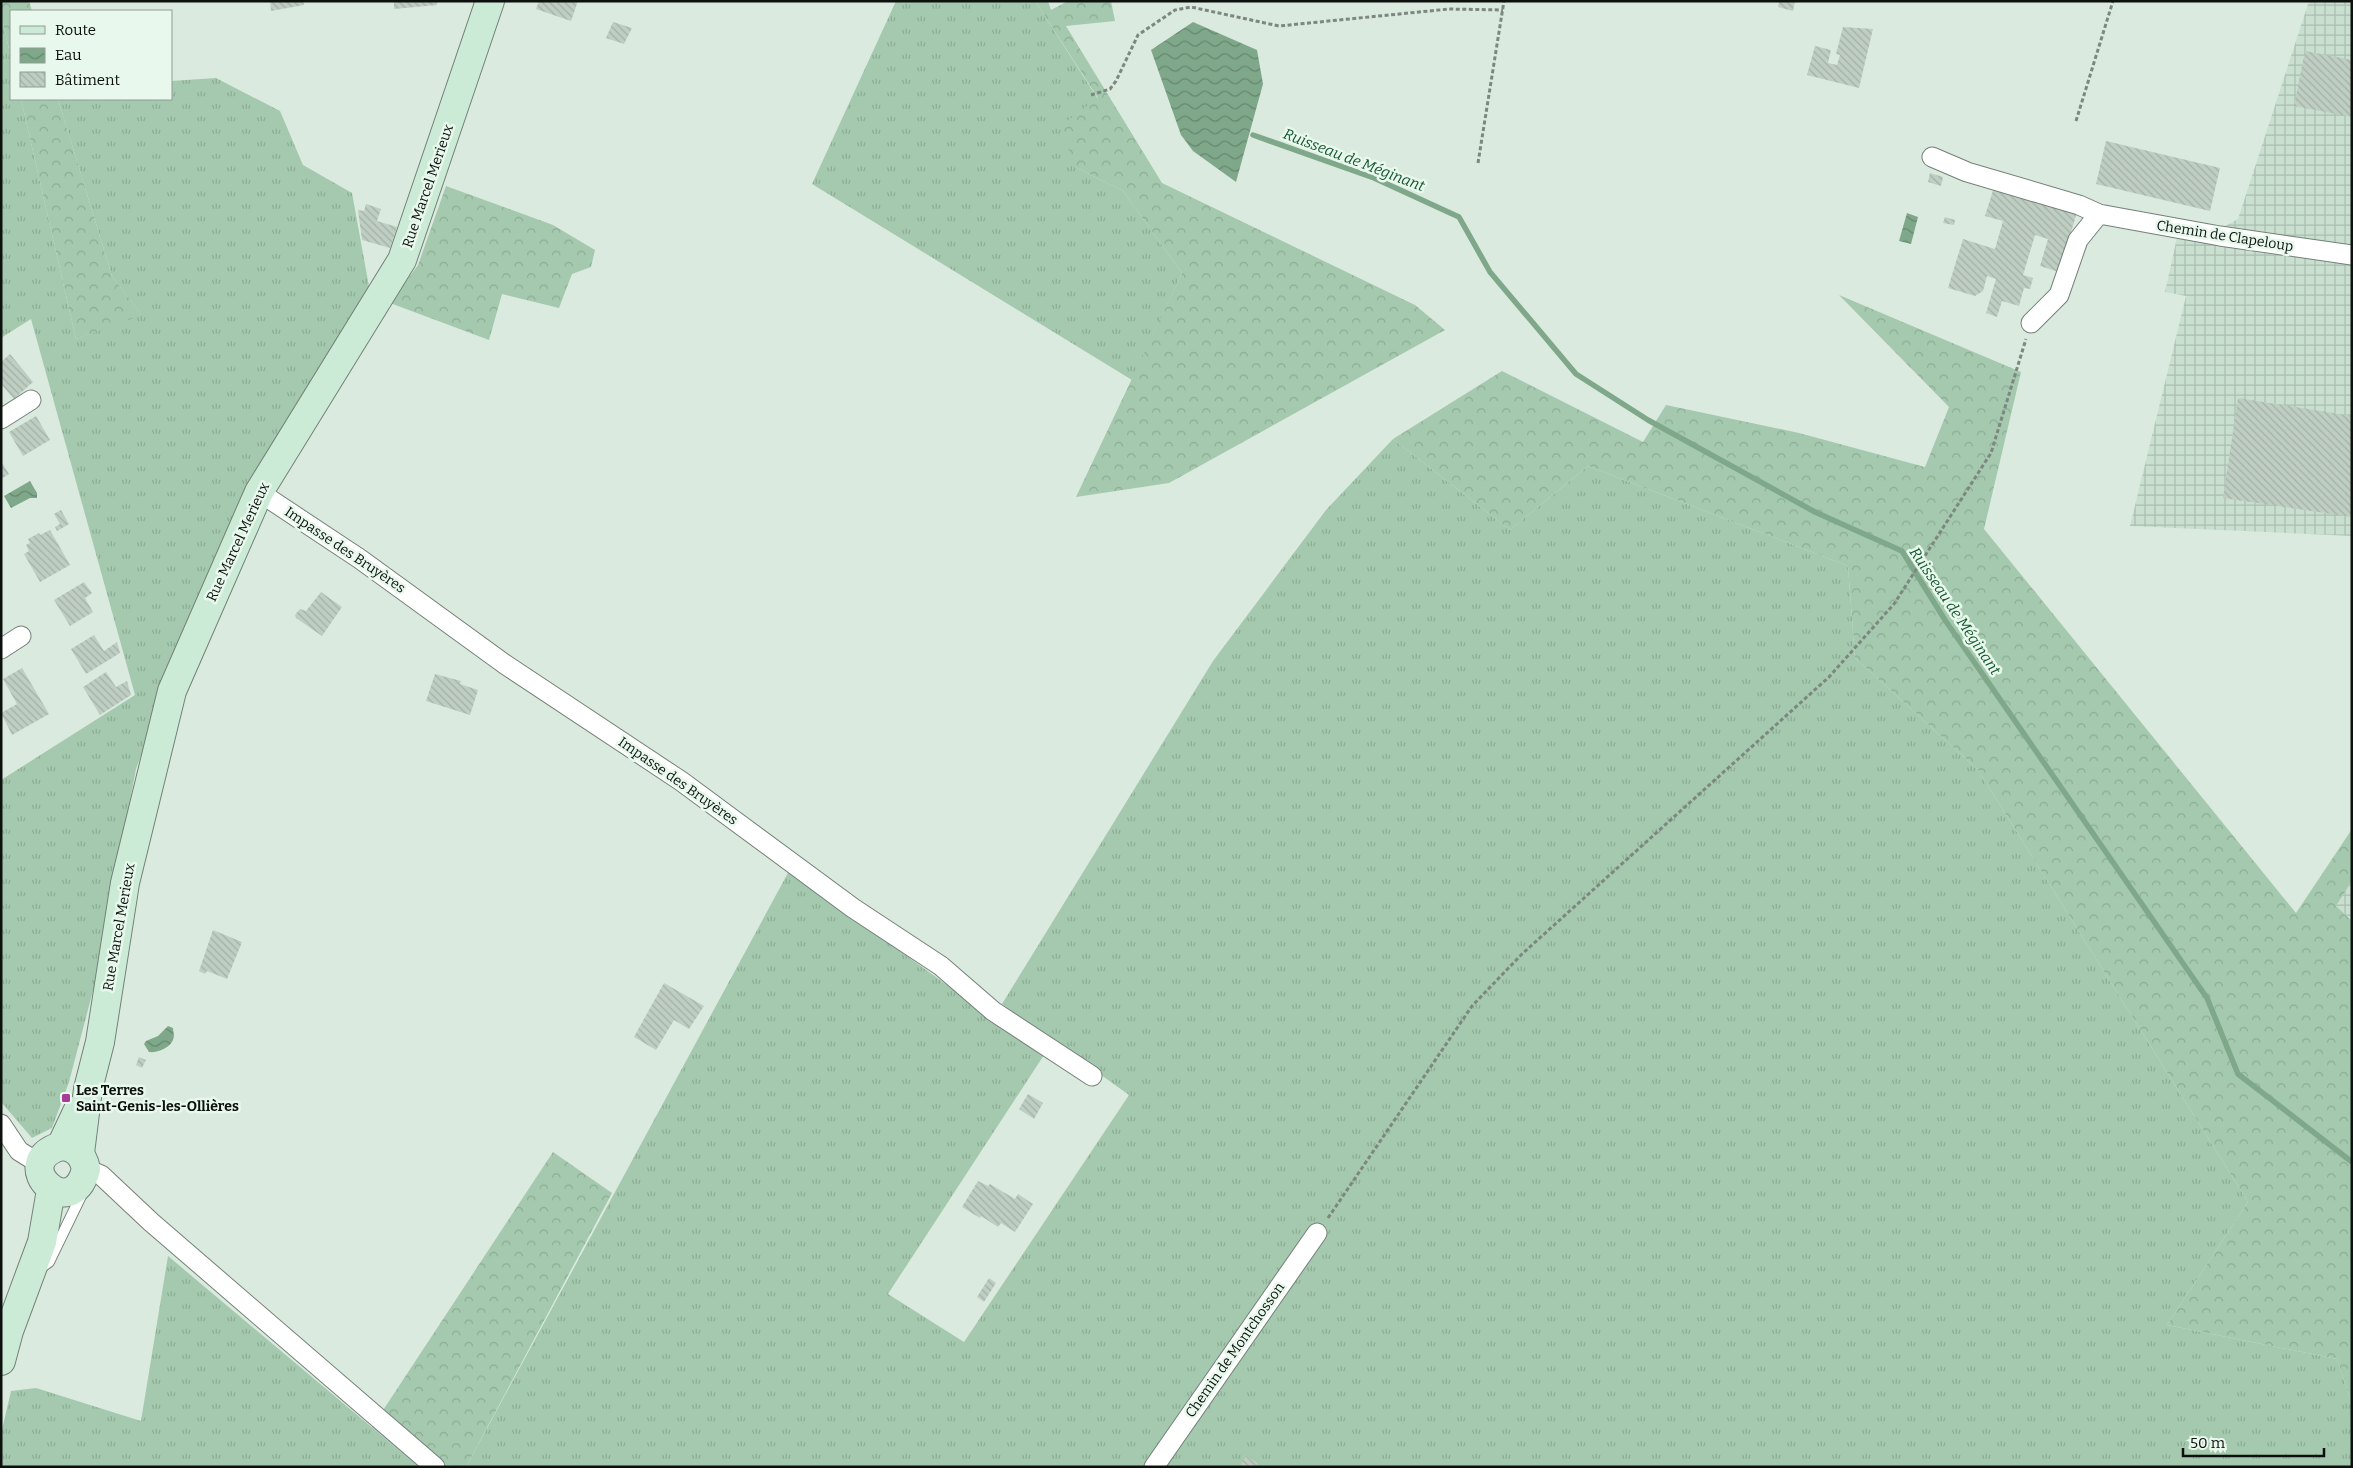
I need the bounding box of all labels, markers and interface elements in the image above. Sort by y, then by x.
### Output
legend [10,10,172,100]
text: Route [55,21,96,39]
text: Eau [55,46,82,64]
text: Bâtiment [55,71,120,89]
street label: Rue Marcel Merieux [399,122,457,250]
water label: Ruisseau de Méginant [1281,125,1428,195]
street label: Chemin de Clapeloup [2155,217,2295,255]
street label: Rue Marcel Merieux [203,480,273,604]
street label: Impasse des Bruyères [281,503,409,597]
water label: Ruisseau de Méginant [1906,544,2005,679]
street label: Impasse des Bruyères [615,733,741,829]
street label: Rue Marcel Merieux [99,862,139,992]
place label: Les Terres Saint-Genis-les-Ollières [76,1082,239,1115]
marker: Les Terres Saint-Genis-les-Ollières [60,1092,72,1104]
street label: Chemin de Montchosson [1182,1279,1288,1421]
scale bar [2183,1426,2324,1458]
text: 50 m [2190,1434,2226,1452]

